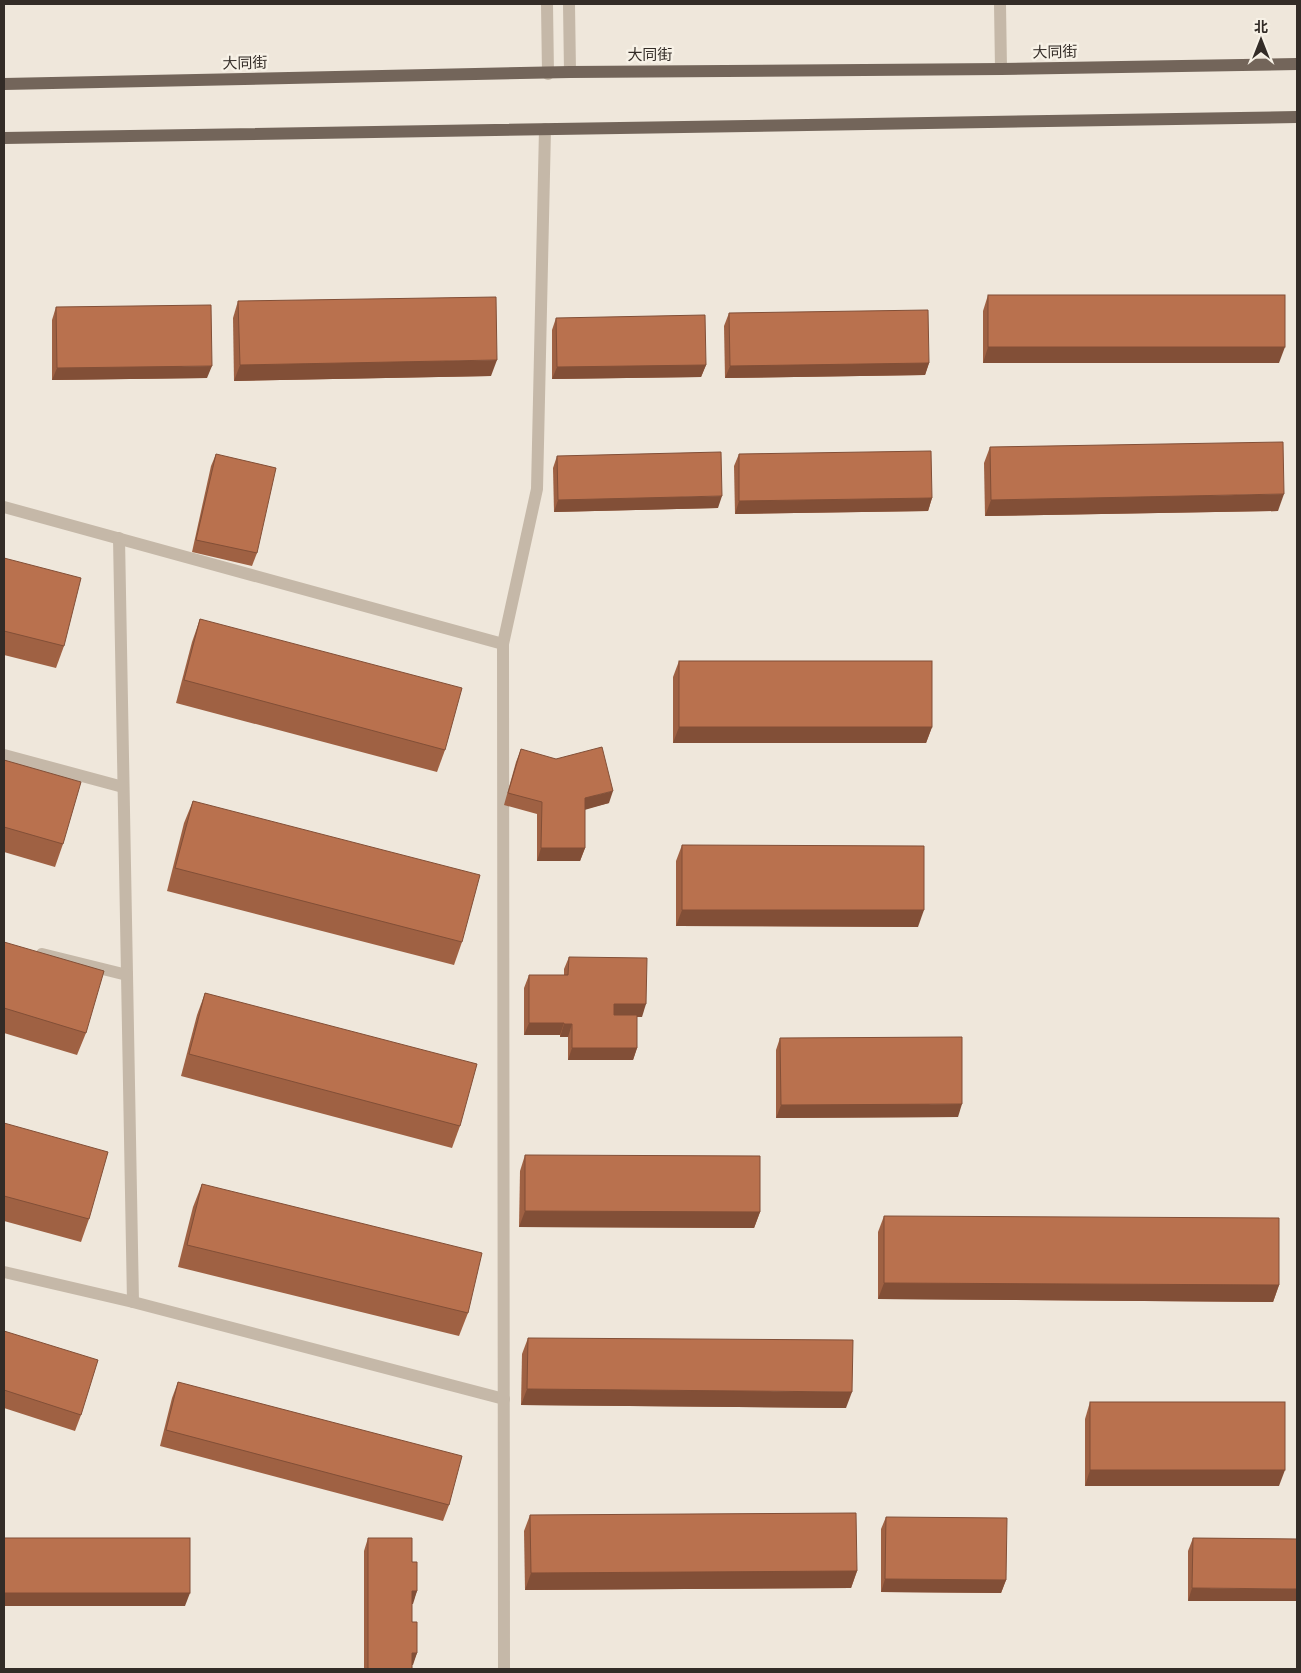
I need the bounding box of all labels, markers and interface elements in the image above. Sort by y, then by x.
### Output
north arrow [1236,15,1286,65]
text: 北 [1254,18,1268,35]
street label: 大同街 [1032,42,1078,60]
street label: 大同街 [627,45,673,63]
street label: 大同街 [222,53,268,71]

